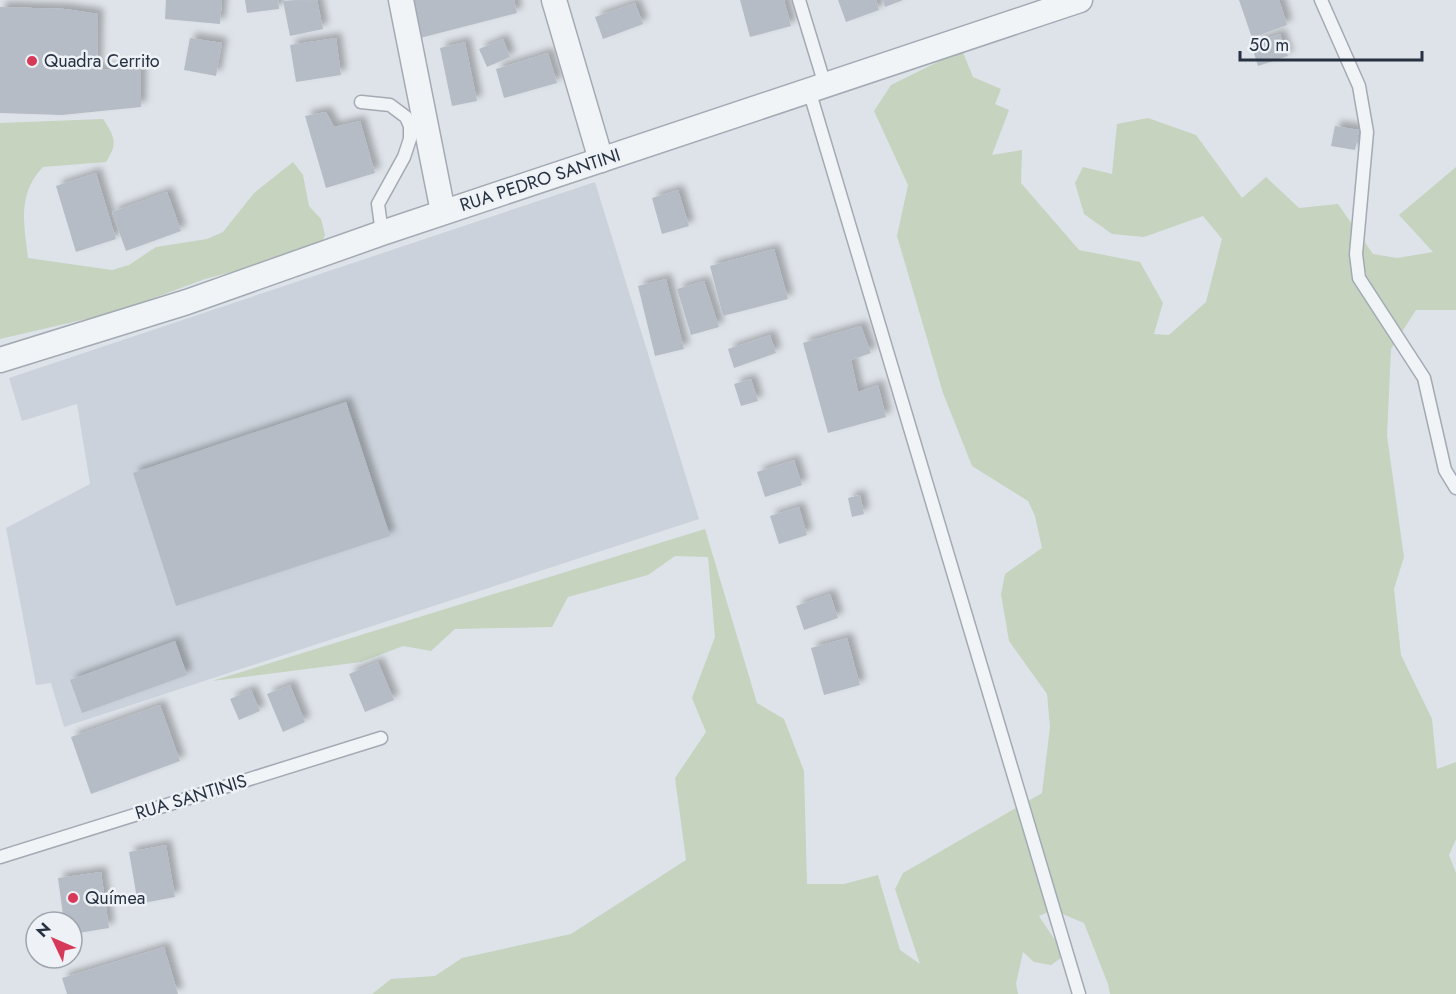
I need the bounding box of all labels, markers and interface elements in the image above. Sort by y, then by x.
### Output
scale bar [1240,24,1422,62]
text: 50 m [1249,32,1289,58]
place label: Quadra Cerrito [44,48,160,74]
marker: Quadra Cerrito [25,54,39,68]
street label: RUA PEDRO SANTINI [456,142,624,218]
street label: RUA SANTINIS [132,768,250,826]
place label: Químea [85,885,145,911]
marker: Químea [66,891,80,905]
north arrow [24,910,84,970]
text: N [31,917,56,942]

